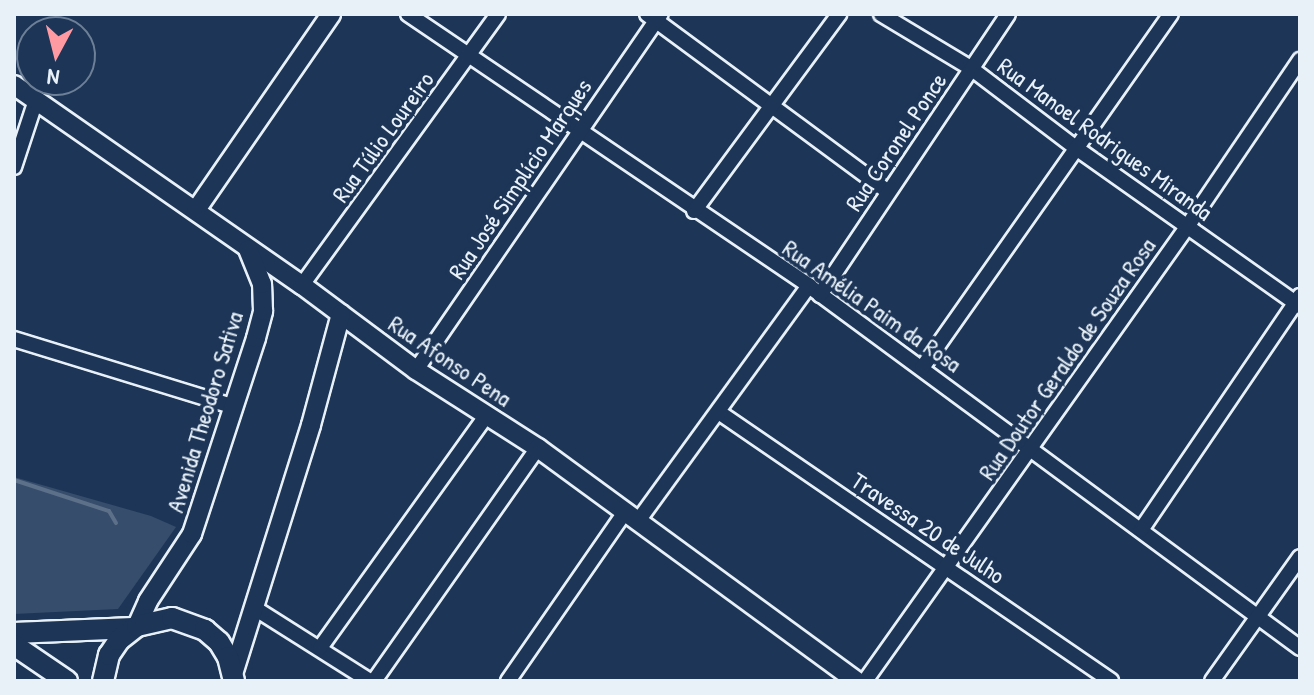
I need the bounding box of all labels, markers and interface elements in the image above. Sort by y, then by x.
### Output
north arrow [16,16,96,96]
street label: Rua Manoel Rodrigues Miranda [992,51,1218,227]
text: N [46,62,61,93]
street label: Rua Túlio Loureiro [326,66,440,208]
street label: Rua Coronel Ponce [839,67,953,217]
street label: Rua José Simplício Marques [442,73,598,285]
street label: Rua Doutor Geraldo de Souza Rosa [972,233,1162,485]
street label: Rua Amélia Paim da Rosa [777,234,967,378]
street label: Avenida Theodoro Sativa [161,308,249,516]
street label: Rua Afonso Pena [383,309,517,413]
street label: Travessa 20 de Julho [846,466,1010,590]

